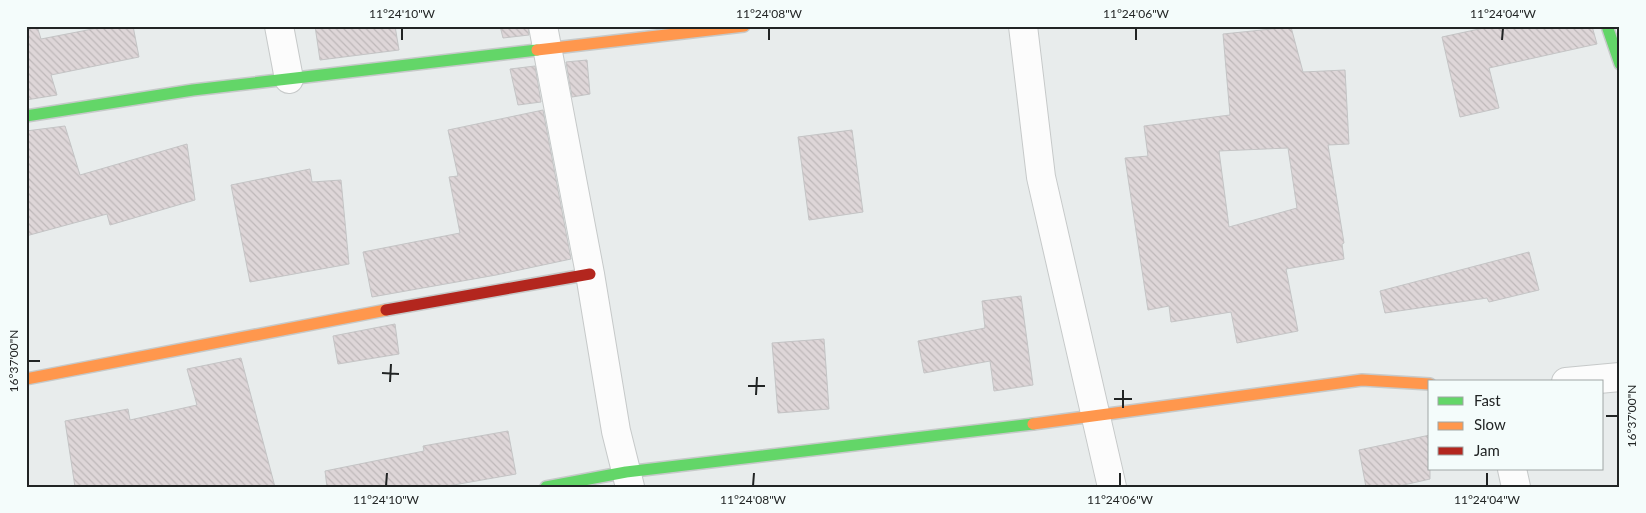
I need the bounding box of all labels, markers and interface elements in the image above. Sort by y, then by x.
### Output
text: 11°24'10"W [369,6,436,21]
text: 11°24'08"W [736,6,803,21]
text: 11°24'06"W [1103,6,1170,21]
text: 11°24'04"W [1470,6,1537,21]
text: 16°37'00"N [6,330,21,392]
legend [1428,380,1604,470]
text: 16°37'00"N [1624,385,1639,447]
text: Fast [1474,391,1501,409]
text: Slow [1474,415,1506,433]
text: Jam [1474,441,1500,459]
text: 11°24'10"W [353,492,420,507]
text: 11°24'08"W [720,492,787,507]
text: 11°24'06"W [1087,492,1154,507]
text: 11°24'04"W [1454,492,1521,507]

